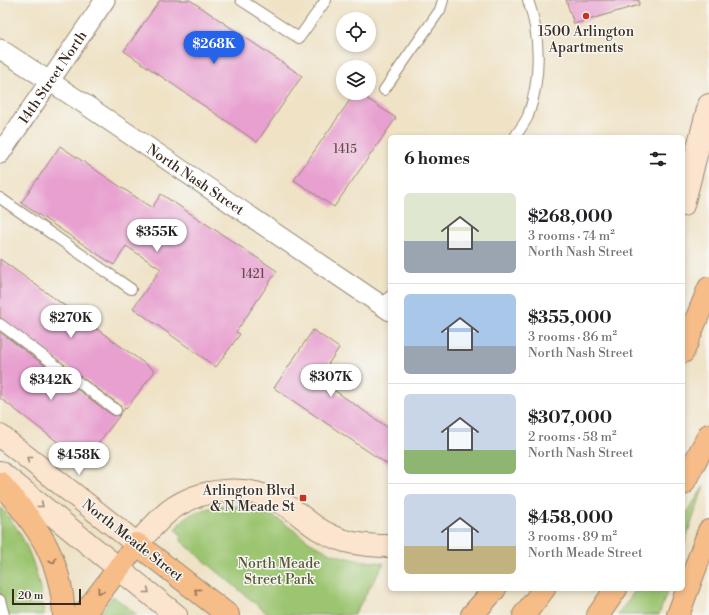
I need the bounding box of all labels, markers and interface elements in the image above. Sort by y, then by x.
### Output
marker: 1500 Arlington Apartments [581,11,591,21]
map controls [336,12,376,100]
button: locate [336,12,376,52]
place label: 1500 Arlington Apartments [538,23,635,57]
street label: 14th Street North [15,27,92,128]
pin: $268K [186,31,242,65]
text: $268K [193,36,235,52]
button: layers [336,60,376,100]
street label: North Nash Street [143,141,247,219]
house number: 1415 [333,142,357,157]
text: 6 homes [404,148,470,170]
icon: filters [647,148,669,170]
text: $268,000 [528,206,613,228]
icon: home [436,209,484,257]
pin: $355K [129,219,185,253]
text: $355K [136,224,178,240]
text: 3 rooms · 74 m² [528,228,615,244]
text: North Nash Street [528,244,633,260]
house number: 1421 [241,267,266,282]
pin: $270K [43,305,99,339]
text: $355,000 [528,307,612,329]
text: $270K [50,310,93,326]
icon: home [436,310,484,358]
text: 3 rooms · 86 m² [528,329,617,345]
text: North Nash Street [528,345,633,361]
pin: $307K [303,364,359,398]
pin: $342K [23,367,79,401]
text: $307K [309,369,353,385]
text: $342K [29,372,73,388]
text: $307,000 [528,407,612,429]
icon: home [436,410,484,458]
text: 2 rooms · 58 m² [528,429,617,445]
pin: $458K [51,442,107,476]
text: North Nash Street [528,445,633,461]
text: $458K [57,447,101,463]
one-way arrow [27,456,34,463]
place label: Arlington Blvd & N Meade St [202,482,295,516]
marker: Arlington Blvd & N Meade St [298,493,308,503]
street label: North Meade Street [78,496,187,586]
one-way arrow [37,500,44,507]
text: $458,000 [528,507,613,529]
icon: home [436,510,484,558]
text: 3 rooms · 89 m² [528,529,617,545]
text: North Meade Street [528,545,643,561]
park label: North Meade Street Park [238,555,320,589]
one-way arrow [48,558,57,565]
scale bar [12,587,81,606]
one-way arrow [98,587,105,594]
one-way arrow [143,587,150,594]
one-way arrow [194,588,201,595]
text: 20 m [18,589,43,603]

